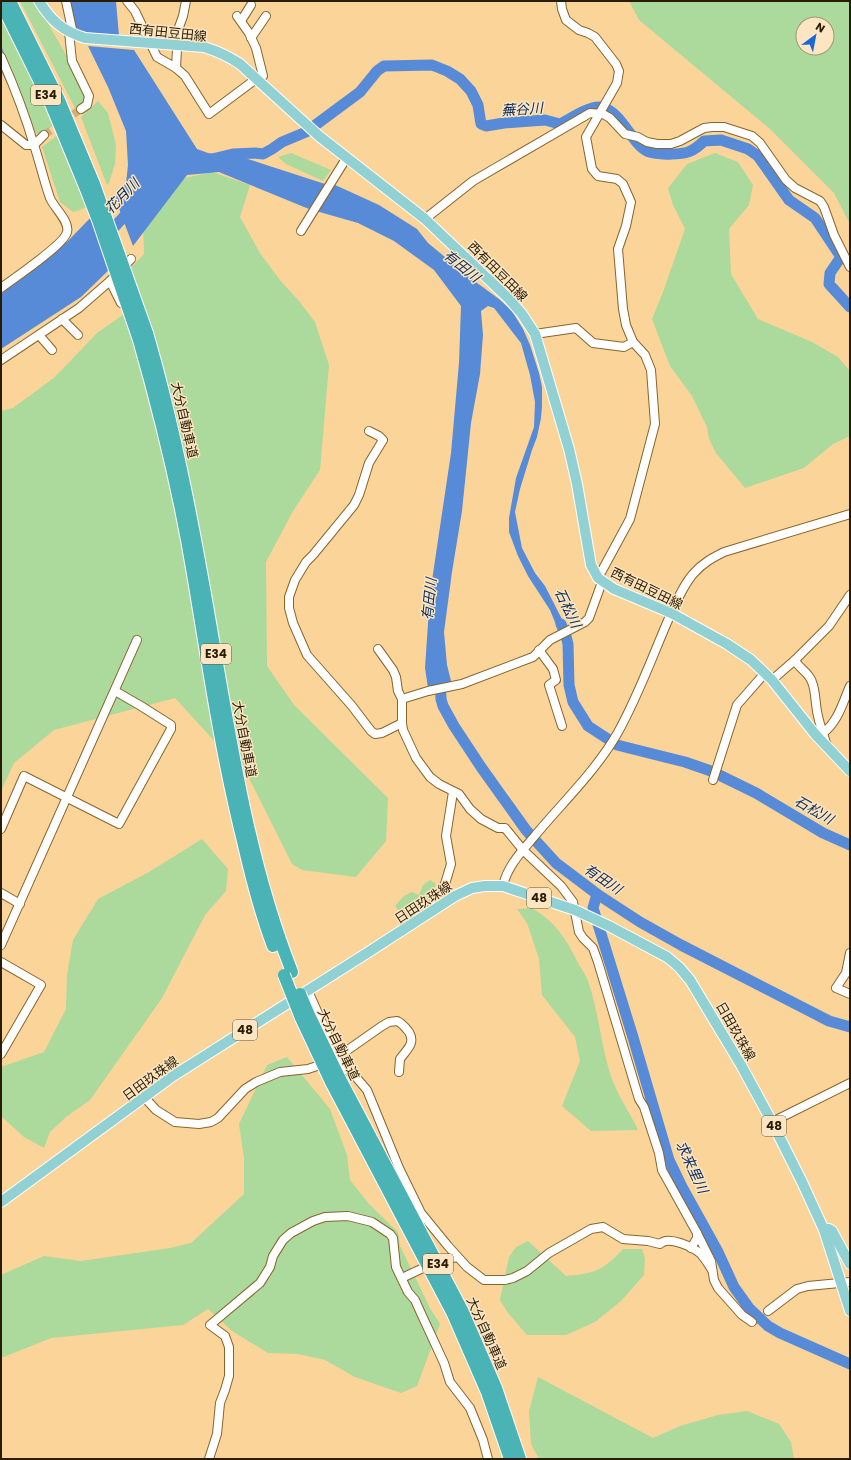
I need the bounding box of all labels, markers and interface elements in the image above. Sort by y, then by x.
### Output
north arrow [795,16,835,56]
street label: 西有田豆田線 [128,19,208,46]
text: N [813,19,828,36]
road number: E34 [31,85,61,105]
water label: 蕪谷川 [500,97,546,120]
water label: 花月川 [100,173,145,218]
street label: 西有田豆田線 [463,237,532,306]
water label: 有田川 [439,245,486,288]
street label: 大分自動車道 [166,380,203,460]
street label: 西有田豆田線 [608,563,686,614]
water label: 有田川 [417,575,441,621]
water label: 石松川 [550,585,587,633]
road number: E34 [201,644,231,664]
street label: 大分自動車道 [228,699,261,779]
water label: 石松川 [791,791,839,830]
water label: 有田川 [580,859,628,900]
street label: 日田玖珠線 [391,877,456,928]
road number: 48 [527,888,551,908]
street label: 日田玖珠線 [711,998,760,1064]
street label: 大分自動車道 [313,1005,364,1083]
road number: 48 [233,1020,257,1040]
street label: 日田玖珠線 [118,1052,182,1105]
road number: 48 [762,1116,786,1136]
water label: 求来里川 [671,1137,714,1198]
road number: E34 [423,1254,453,1274]
street label: 大分自動車道 [462,1294,511,1373]

